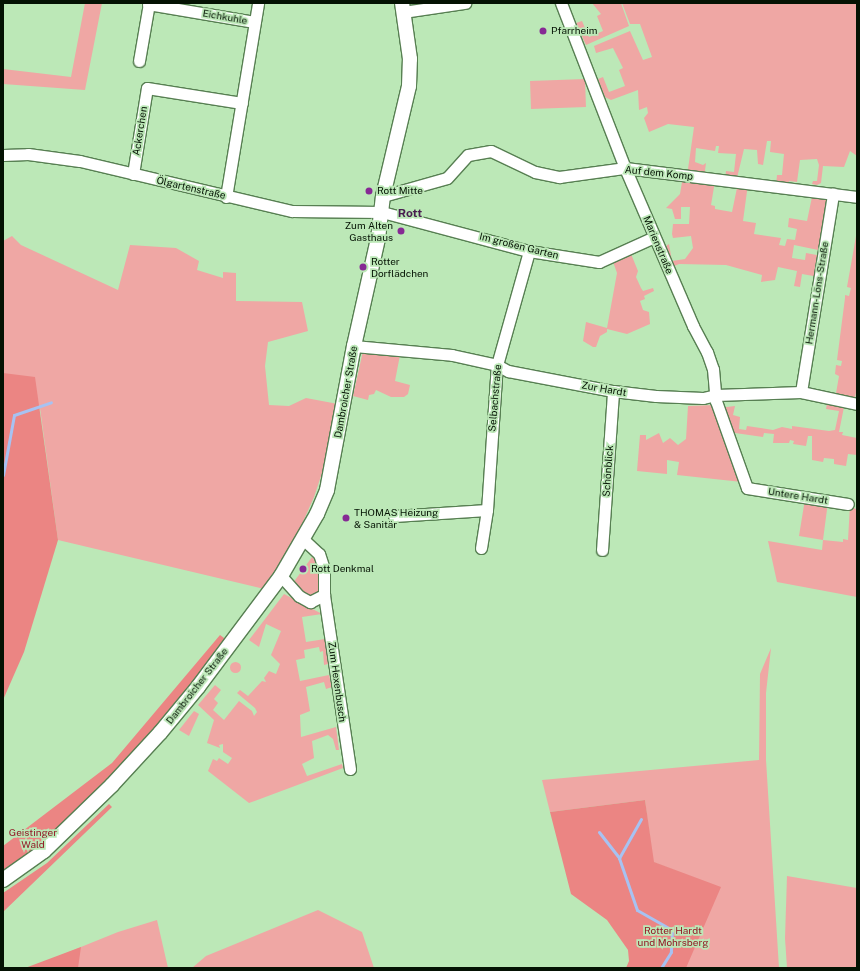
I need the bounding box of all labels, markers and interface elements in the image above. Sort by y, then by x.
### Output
street label: Eichkuhle [202,7,248,27]
place label: Pfarrheim [551,25,597,37]
marker: Pfarrheim [538,26,548,36]
street label: Ackerchen [130,105,150,157]
street label: Auf dem Komp [624,163,694,183]
street label: Ölgartenstraße [155,174,227,202]
place label: Rott Mitte [377,185,423,197]
marker: Rott Mitte [364,186,374,196]
district label: Rott [398,207,422,221]
street label: Marienstraße [640,214,676,276]
place label: Zum Alten Gasthaus [345,219,393,242]
marker: Zum Alten Gasthaus [396,226,406,236]
street label: Im großen Garten [478,230,560,262]
street label: Hermann-Löns-Straße [803,241,831,345]
place label: Rotter Dorflädchen [371,255,428,278]
marker: Rotter Dorflädchen [358,262,368,272]
street label: Dambroicher Straße [332,345,360,439]
street label: Selbachstraße [486,364,504,432]
street label: Zur Hardt [581,379,627,399]
street label: Schönblick [600,445,616,497]
street label: Untere Hardt [767,485,829,507]
place label: THOMAS Heizung & Sanitär [354,506,438,530]
marker: THOMAS Heizung & Sanitär [341,513,351,523]
place label: Rott Denkmal [311,563,374,575]
marker: Rott Denkmal [298,564,308,574]
street label: Zum Hexenbusch [325,641,349,723]
street label: Dambroicher Straße [164,646,230,726]
park label: Geistinger Wald [9,826,57,850]
park label: Rotter Hardt und Mohrsberg [638,924,708,948]

